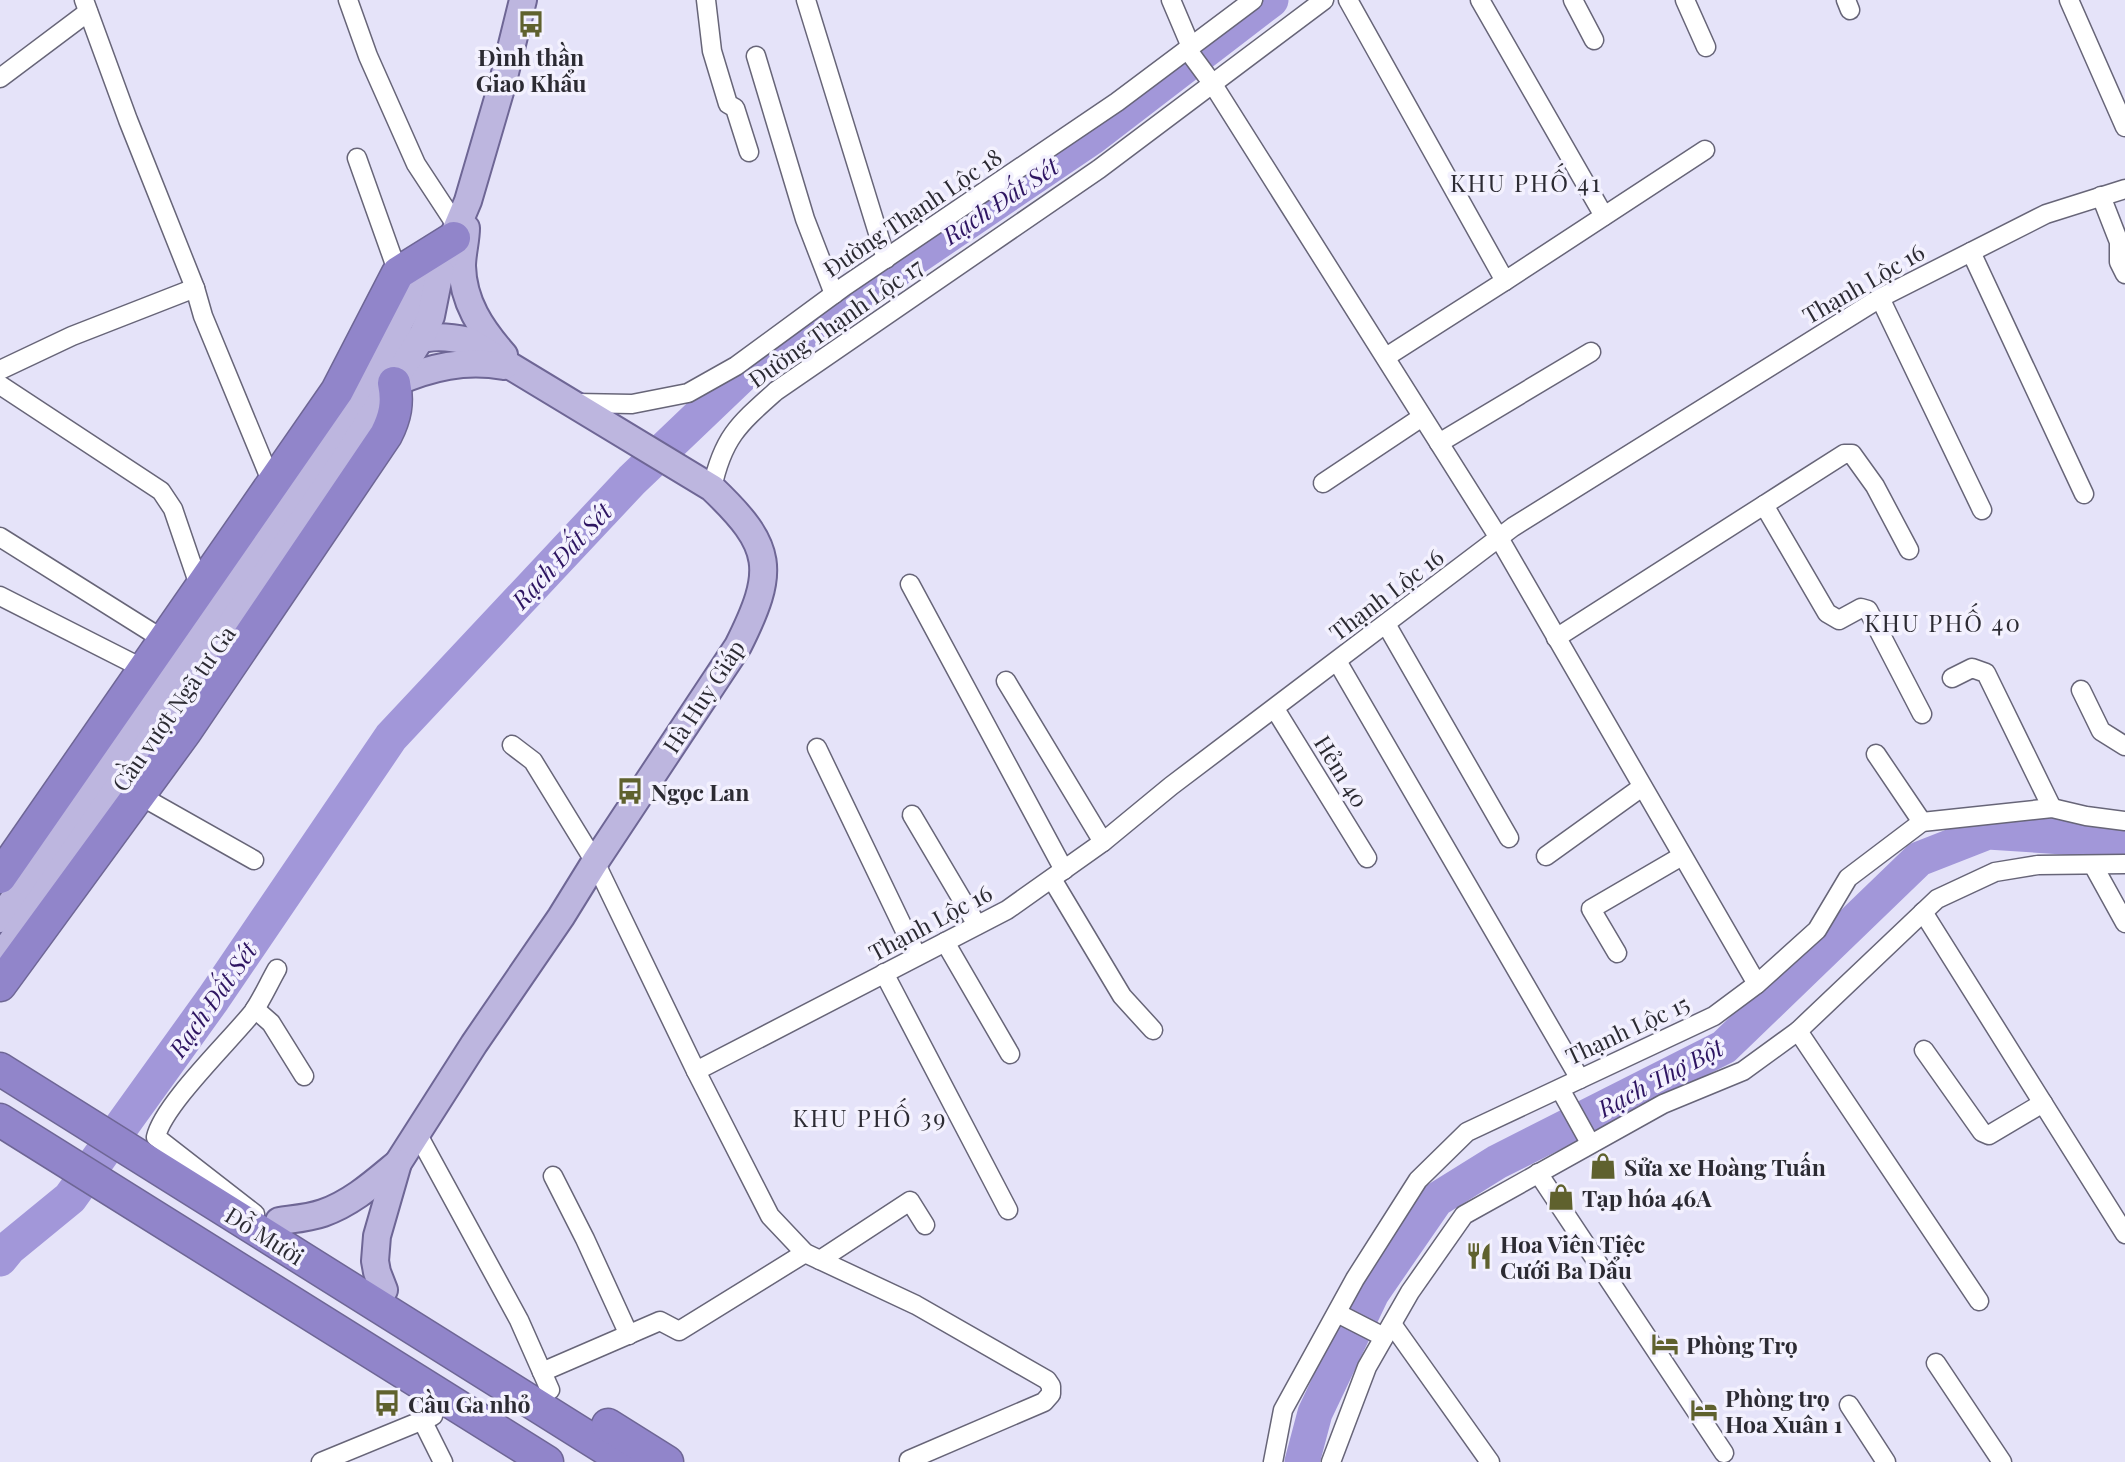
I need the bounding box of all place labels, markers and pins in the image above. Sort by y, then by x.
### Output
bus stop icon: Đình thần Giao Khẩu [516,9,546,39]
place label: Đình thần Giao Khẩu [476,41,586,98]
bus stop icon: Ngọc Lan [615,776,645,806]
place label: Ngọc Lan [651,776,749,807]
shop icon: Sửa xe Hoàng Tuấn [1588,1151,1618,1181]
place label: Sửa xe Hoàng Tuấn [1624,1151,1826,1182]
shop icon: Tạp hóa 46A [1546,1182,1576,1212]
place label: Tạp hóa 46A [1582,1182,1712,1213]
place label: Hoa Viên Tiệc Cưới Ba Dẩu [1500,1228,1645,1285]
restaurant icon: Hoa Viên Tiệc Cưới Ba Dẩu [1464,1241,1494,1271]
hotel icon: Phòng Trọ [1650,1329,1680,1359]
place label: Phòng Trọ [1686,1329,1798,1360]
place label: Phòng trọ Hoa Xuân 1 [1725,1382,1843,1439]
bus stop icon: Cầu Ga nhỏ [372,1388,402,1418]
place label: Cầu Ga nhỏ [408,1388,531,1419]
hotel icon: Phòng trọ Hoa Xuân 1 [1689,1395,1719,1425]

